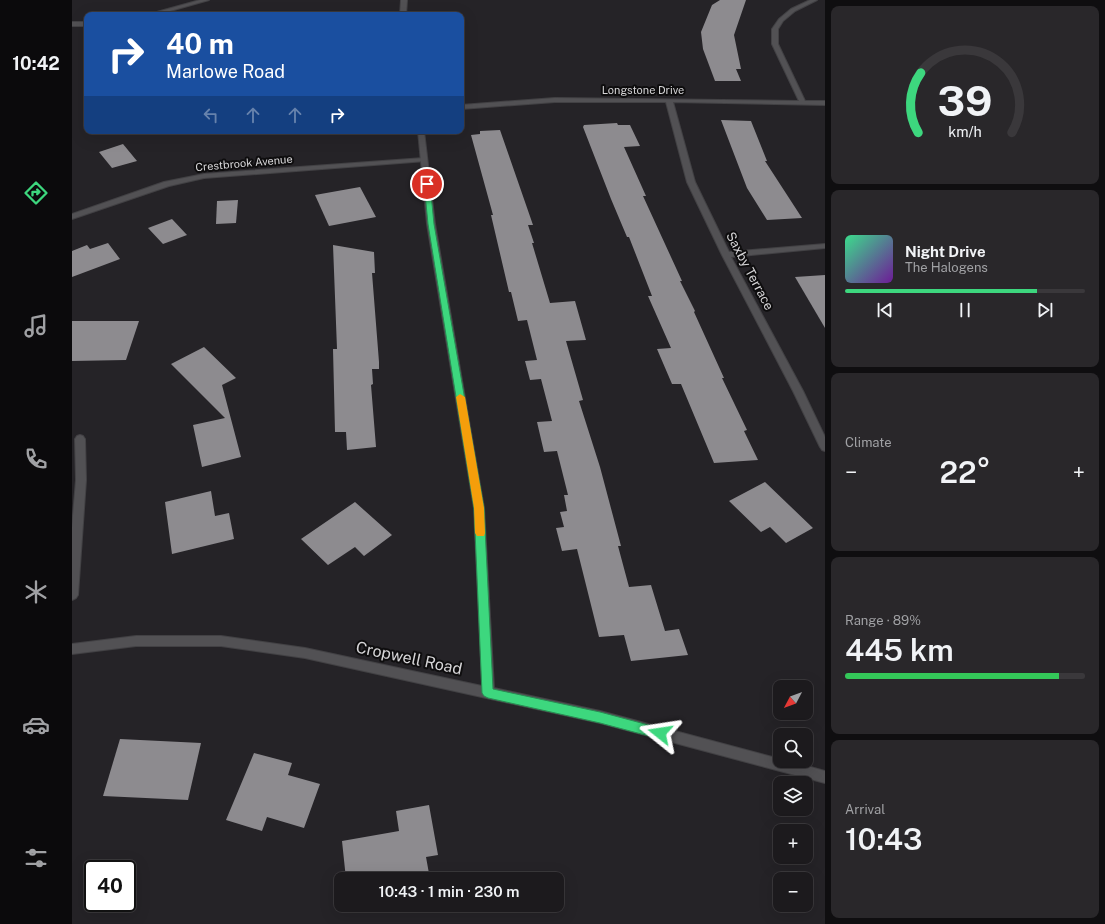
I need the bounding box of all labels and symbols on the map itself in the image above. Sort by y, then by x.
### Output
street label: Longstone Drive [602,84,684,96]
street label: Crestbrook Avenue [195,153,293,173]
pin [410,167,444,201]
street label: Saxby Terrace [723,229,777,313]
street label: Cropwell Road [354,637,464,679]
north arrow [773,680,813,720]
position arrow [639,712,681,754]
speed limit sign: 40 [84,860,136,912]

